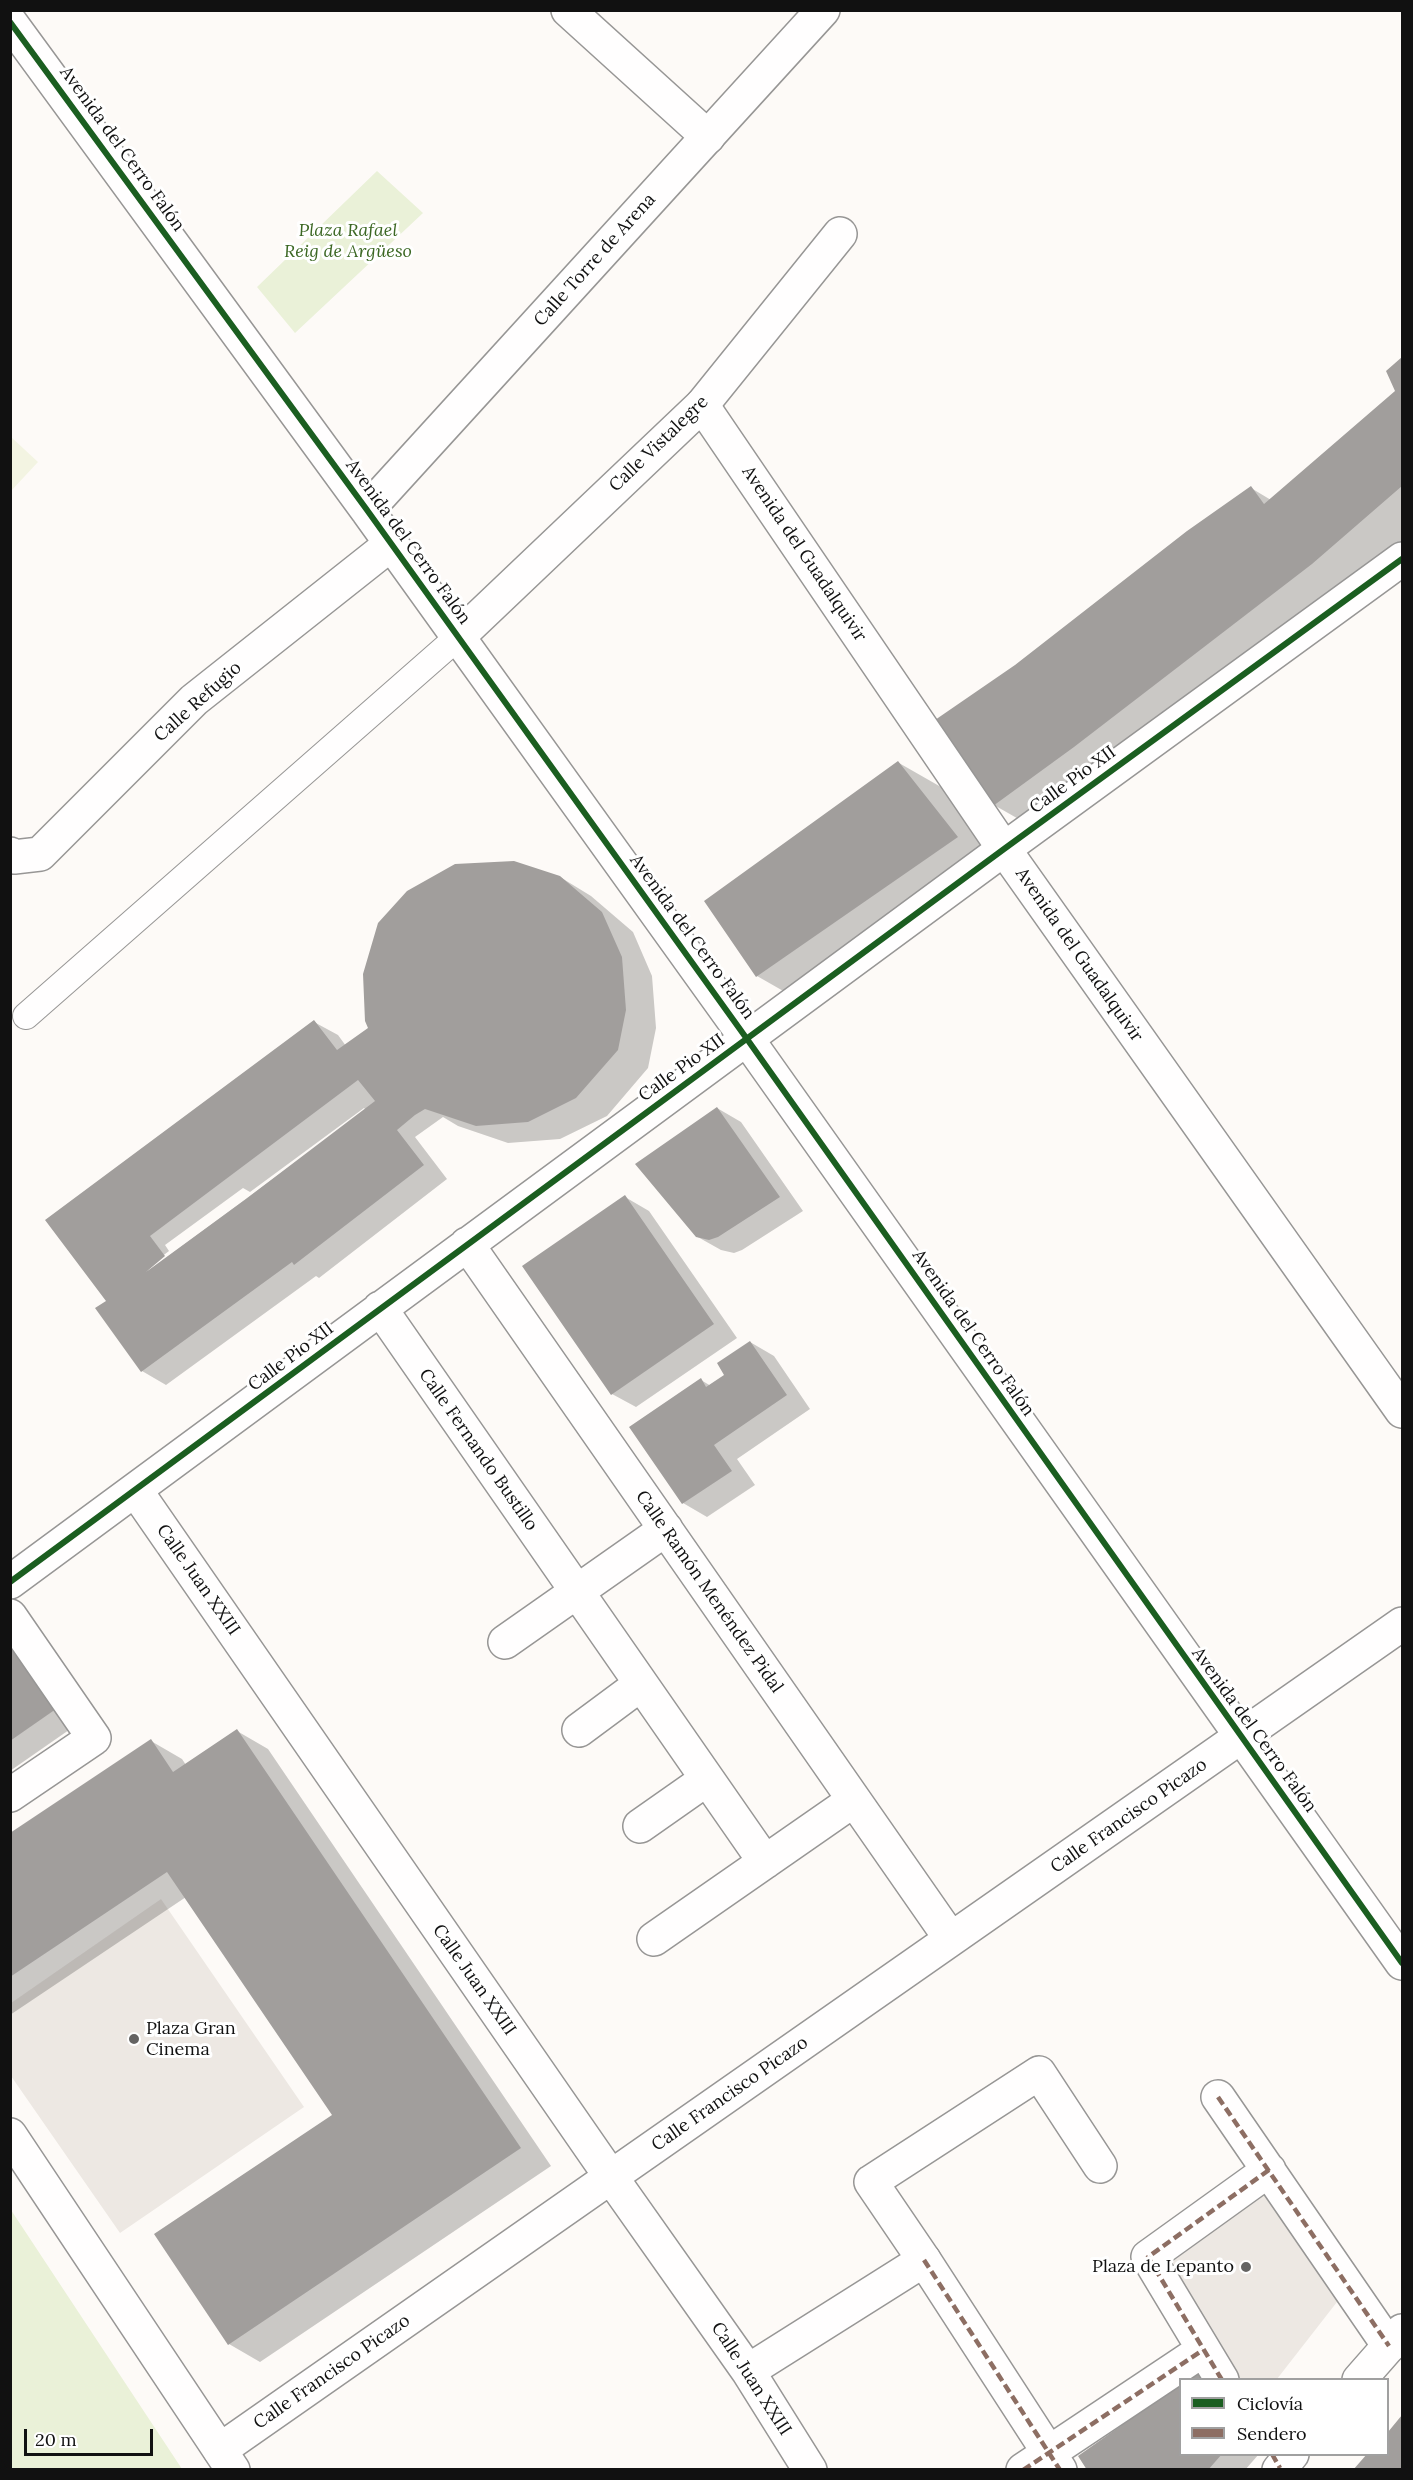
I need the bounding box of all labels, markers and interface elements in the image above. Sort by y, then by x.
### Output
street label: Avenida del Cerro Falón [55,62,189,236]
street label: Calle Torre de Arena [530,189,660,331]
park label: Plaza Rafael Reig de Argüeso [284,220,412,262]
street label: Calle Vistalegre [605,391,713,497]
street label: Avenida del Cerro Falón [341,455,475,629]
street label: Avenida del Guadalquivir [737,462,871,646]
street label: Calle Refugio [150,657,246,747]
street label: Calle Pio XII [1026,742,1120,818]
street label: Avenida del Cerro Falón [625,850,759,1024]
street label: Avenida del Guadalquivir [1011,864,1147,1046]
street label: Calle Pio XII [635,1030,729,1106]
street label: Avenida del Cerro Falón [907,1246,1039,1420]
street label: Calle Pio XII [244,1318,338,1396]
street label: Calle Fernando Bustillo [414,1365,542,1535]
street label: Calle Ramón Menéndez Pidal [631,1487,787,1697]
street label: Calle Juan XXIII [152,1520,244,1640]
street label: Avenida del Cerro Falón [1187,1643,1321,1817]
street label: Calle Francisco Picazo [1047,1754,1211,1878]
street label: Calle Juan XXIII [428,1920,520,2040]
place label: Plaza Gran Cinema [146,2018,236,2060]
marker: Plaza Gran Cinema [127,2032,141,2046]
street label: Calle Francisco Picazo [648,2032,812,2156]
place label: Plaza de Lepanto [1092,2256,1234,2278]
marker: Plaza de Lepanto [1239,2260,1253,2274]
street label: Calle Francisco Picazo [250,2310,414,2434]
street label: Calle Juan XXIII [706,2318,796,2440]
legend [1179,2378,1389,2456]
text: Ciclovía [1237,2392,1303,2415]
scale bar [27,2417,156,2455]
text: Sendero [1237,2422,1307,2445]
text: 20 m [35,2428,77,2451]

